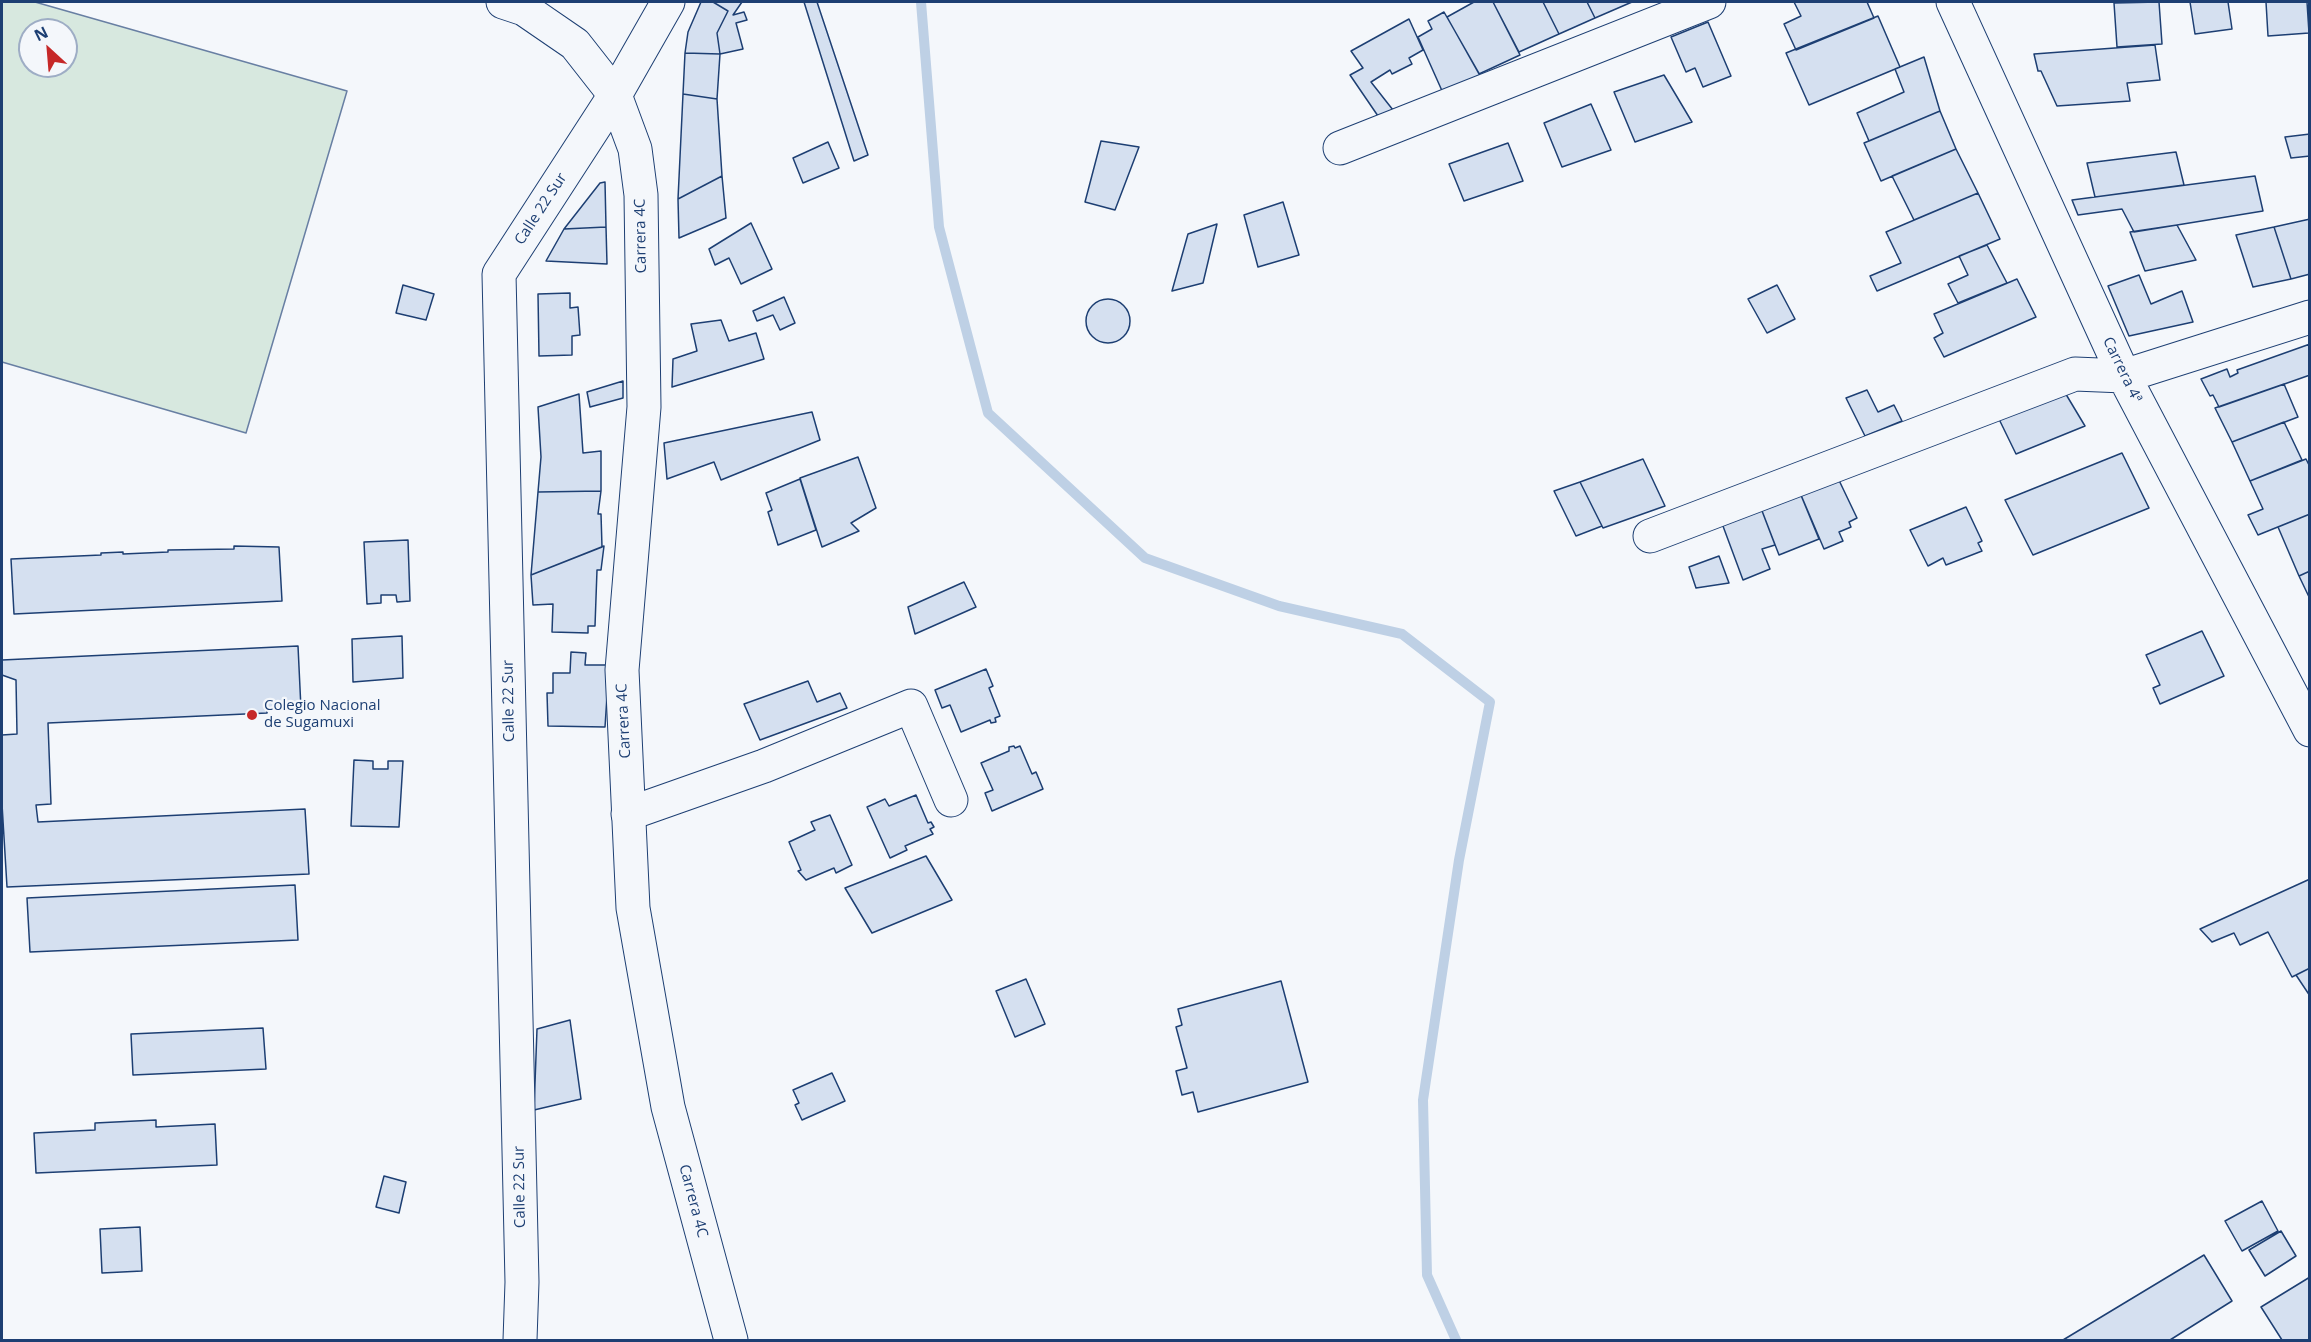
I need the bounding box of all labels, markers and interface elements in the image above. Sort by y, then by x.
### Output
north arrow [18,18,78,78]
text: N [30,21,52,46]
street label: Calle 22 Sur [511,170,571,248]
street label: Carrera 4C [631,198,651,274]
street label: Carrera 4ª [2098,334,2146,406]
street label: Calle 22 Sur [499,660,519,742]
street label: Carrera 4C [613,683,635,759]
place label: Colegio Nacional de Sugamuxi [264,697,380,732]
marker: Colegio Nacional de Sugamuxi [245,708,259,722]
street label: Calle 22 Sur [510,1146,530,1228]
street label: Carrera 4C [675,1163,711,1239]

